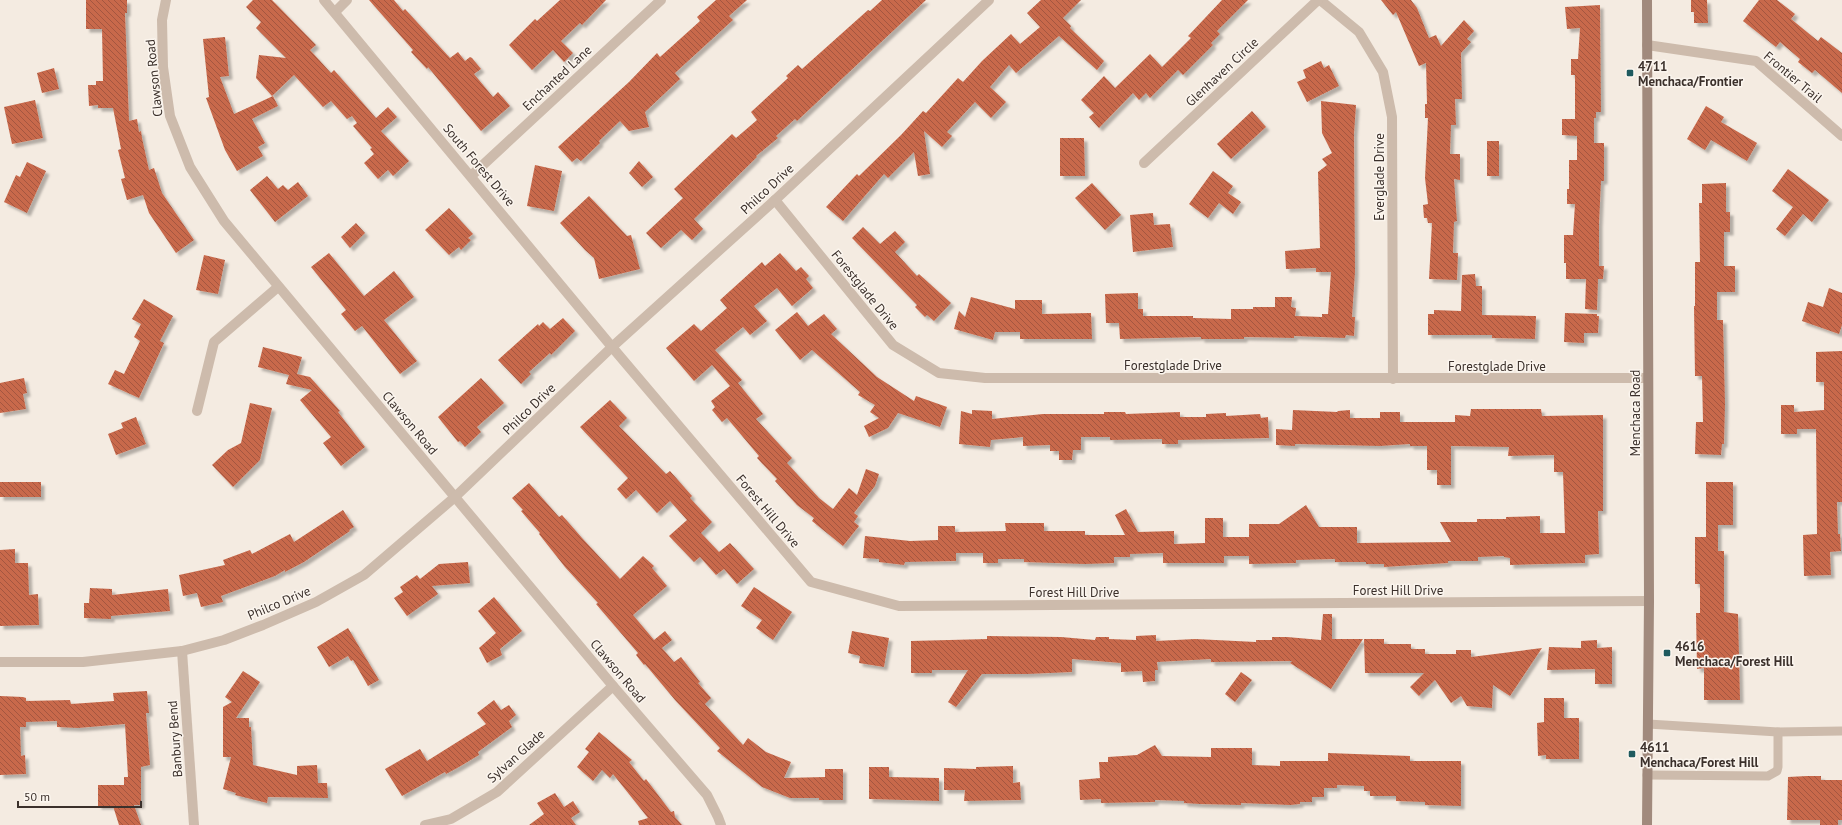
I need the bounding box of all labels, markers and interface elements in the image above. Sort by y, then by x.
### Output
street label: Glenhaven Circle [1182,34,1262,110]
street label: Clawson Road [141,38,167,118]
street label: Enchanted Lane [519,42,595,114]
street label: Frontier Trail [1760,48,1826,107]
place label: 4711 Menchaca/Frontier [1638,58,1744,90]
marker: 4711 Menchaca/Frontier [1625,68,1635,78]
street label: South Forest Drive [439,120,519,210]
street label: Everglade Drive [1371,133,1388,221]
street label: Philco Drive [737,160,797,218]
street label: Forestglade Drive [828,247,902,333]
street label: Forestglade Drive [1124,357,1222,374]
street label: Forestglade Drive [1448,358,1546,375]
street label: Menchaca Road [1627,370,1644,456]
street label: Philco Drive [499,380,559,438]
street label: Clawson Road [378,388,442,458]
street label: Forest Hill Drive [732,471,804,551]
street label: Philco Drive [245,582,313,624]
street label: Forest Hill Drive [1353,582,1443,599]
street label: Forest Hill Drive [1029,584,1119,601]
street label: Clawson Road [586,636,650,706]
place label: 4616 Menchaca/Forest Hill [1675,638,1793,670]
marker: 4616 Menchaca/Forest Hill [1662,648,1672,658]
street label: Banbury Bend [164,700,186,778]
street label: Sylvan Glade [484,726,548,786]
place label: 4611 Menchaca/Forest Hill [1640,739,1758,771]
marker: 4611 Menchaca/Forest Hill [1627,749,1637,759]
scale bar [18,783,141,809]
text: 50 m [24,789,50,804]

